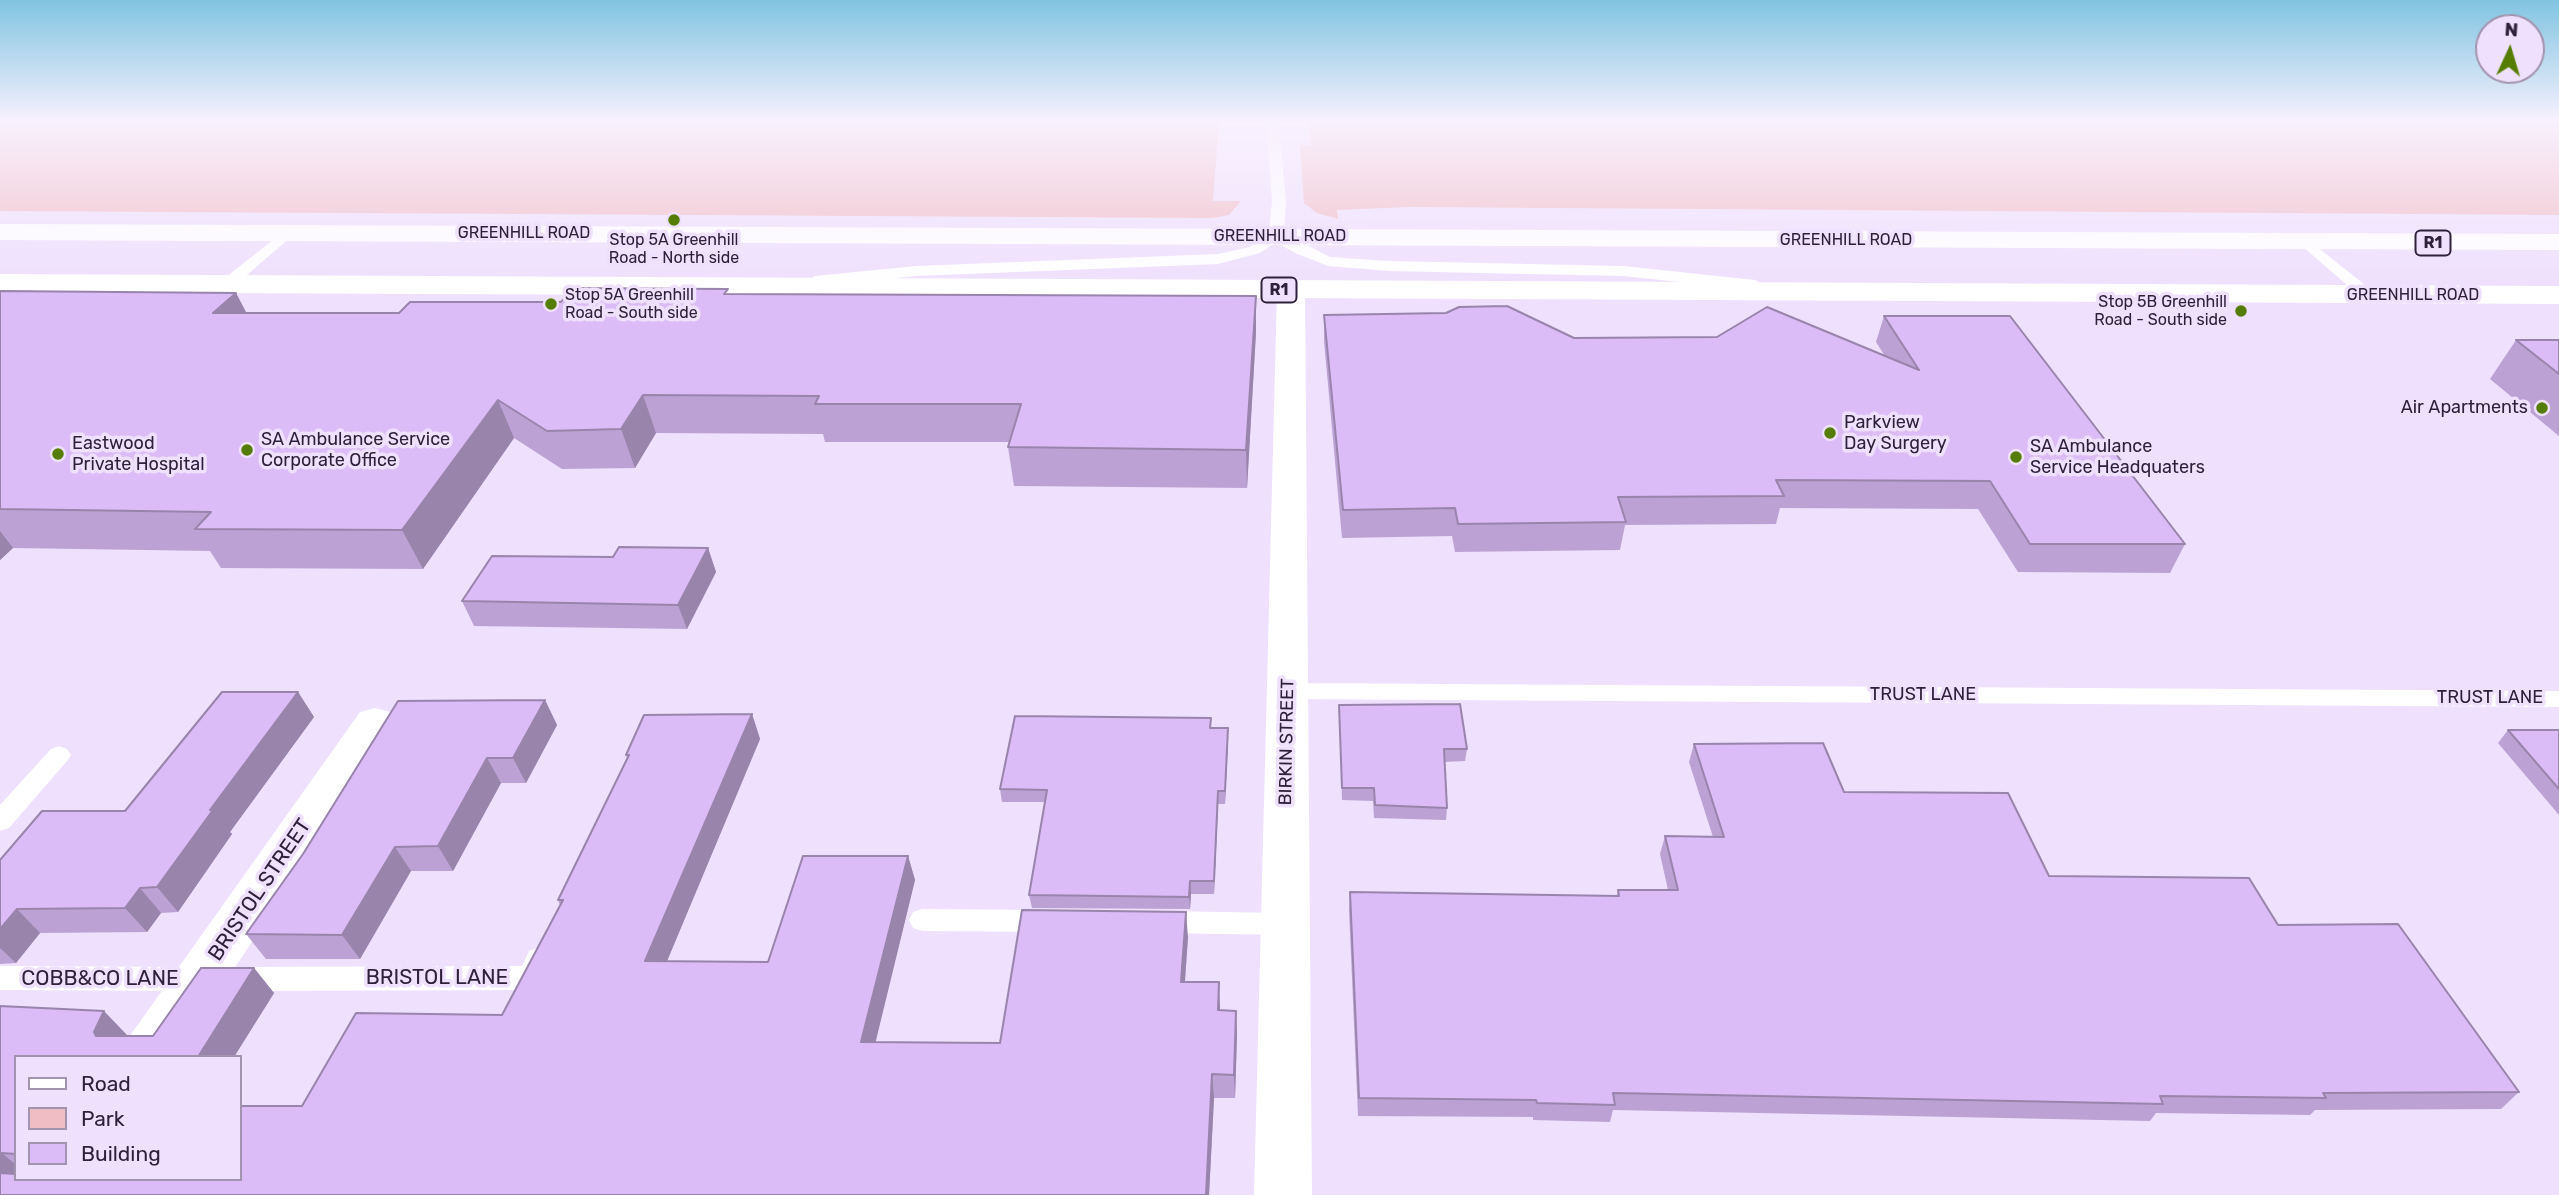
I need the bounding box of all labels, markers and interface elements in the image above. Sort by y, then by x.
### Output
north arrow [2475,14,2545,84]
text: N [2504,18,2519,41]
marker: Stop 5A Greenhill Road - North side [666,212,682,228]
street label: GREENHILL ROAD [458,223,590,243]
street label: GREENHILL ROAD [1214,226,1346,246]
place label: Stop 5A Greenhill Road - North side [609,230,739,268]
street label: GREENHILL ROAD [1780,230,1912,250]
road number: R1 [2416,230,2450,256]
road number: R1 [1262,278,1296,302]
place label: Stop 5A Greenhill Road - South side [565,285,698,323]
street label: GREENHILL ROAD [2347,285,2479,305]
place label: Stop 5B Greenhill Road - South side [2094,292,2227,330]
marker: Stop 5A Greenhill Road - South side [543,296,559,312]
marker: Stop 5B Greenhill Road - South side [2233,303,2249,319]
place label: Air Apartments [2401,397,2528,419]
marker: Air Apartments [2534,400,2550,416]
place label: Parkview Day Surgery [1844,412,1947,454]
marker: Parkview Day Surgery [1822,425,1838,441]
place label: SA Ambulance Service Corporate Office [261,429,450,472]
place label: Eastwood Private Hospital [72,433,205,476]
place label: SA Ambulance Service Headquaters [2030,436,2205,478]
marker: SA Ambulance Service Corporate Office [239,442,255,458]
marker: Eastwood Private Hospital [50,446,66,462]
marker: SA Ambulance Service Headquaters [2008,449,2024,465]
street label: BIRKIN STREET [1275,678,1299,806]
street label: TRUST LANE [1870,684,1976,706]
street label: TRUST LANE [2437,687,2543,709]
street label: BRISTOL STREET [203,814,317,966]
street label: BRISTOL LANE [366,965,508,991]
street label: COBB&CO LANE [21,966,179,992]
legend [14,1055,242,1181]
text: Road [81,1071,131,1096]
text: Park [81,1106,125,1131]
text: Building [81,1141,161,1166]

